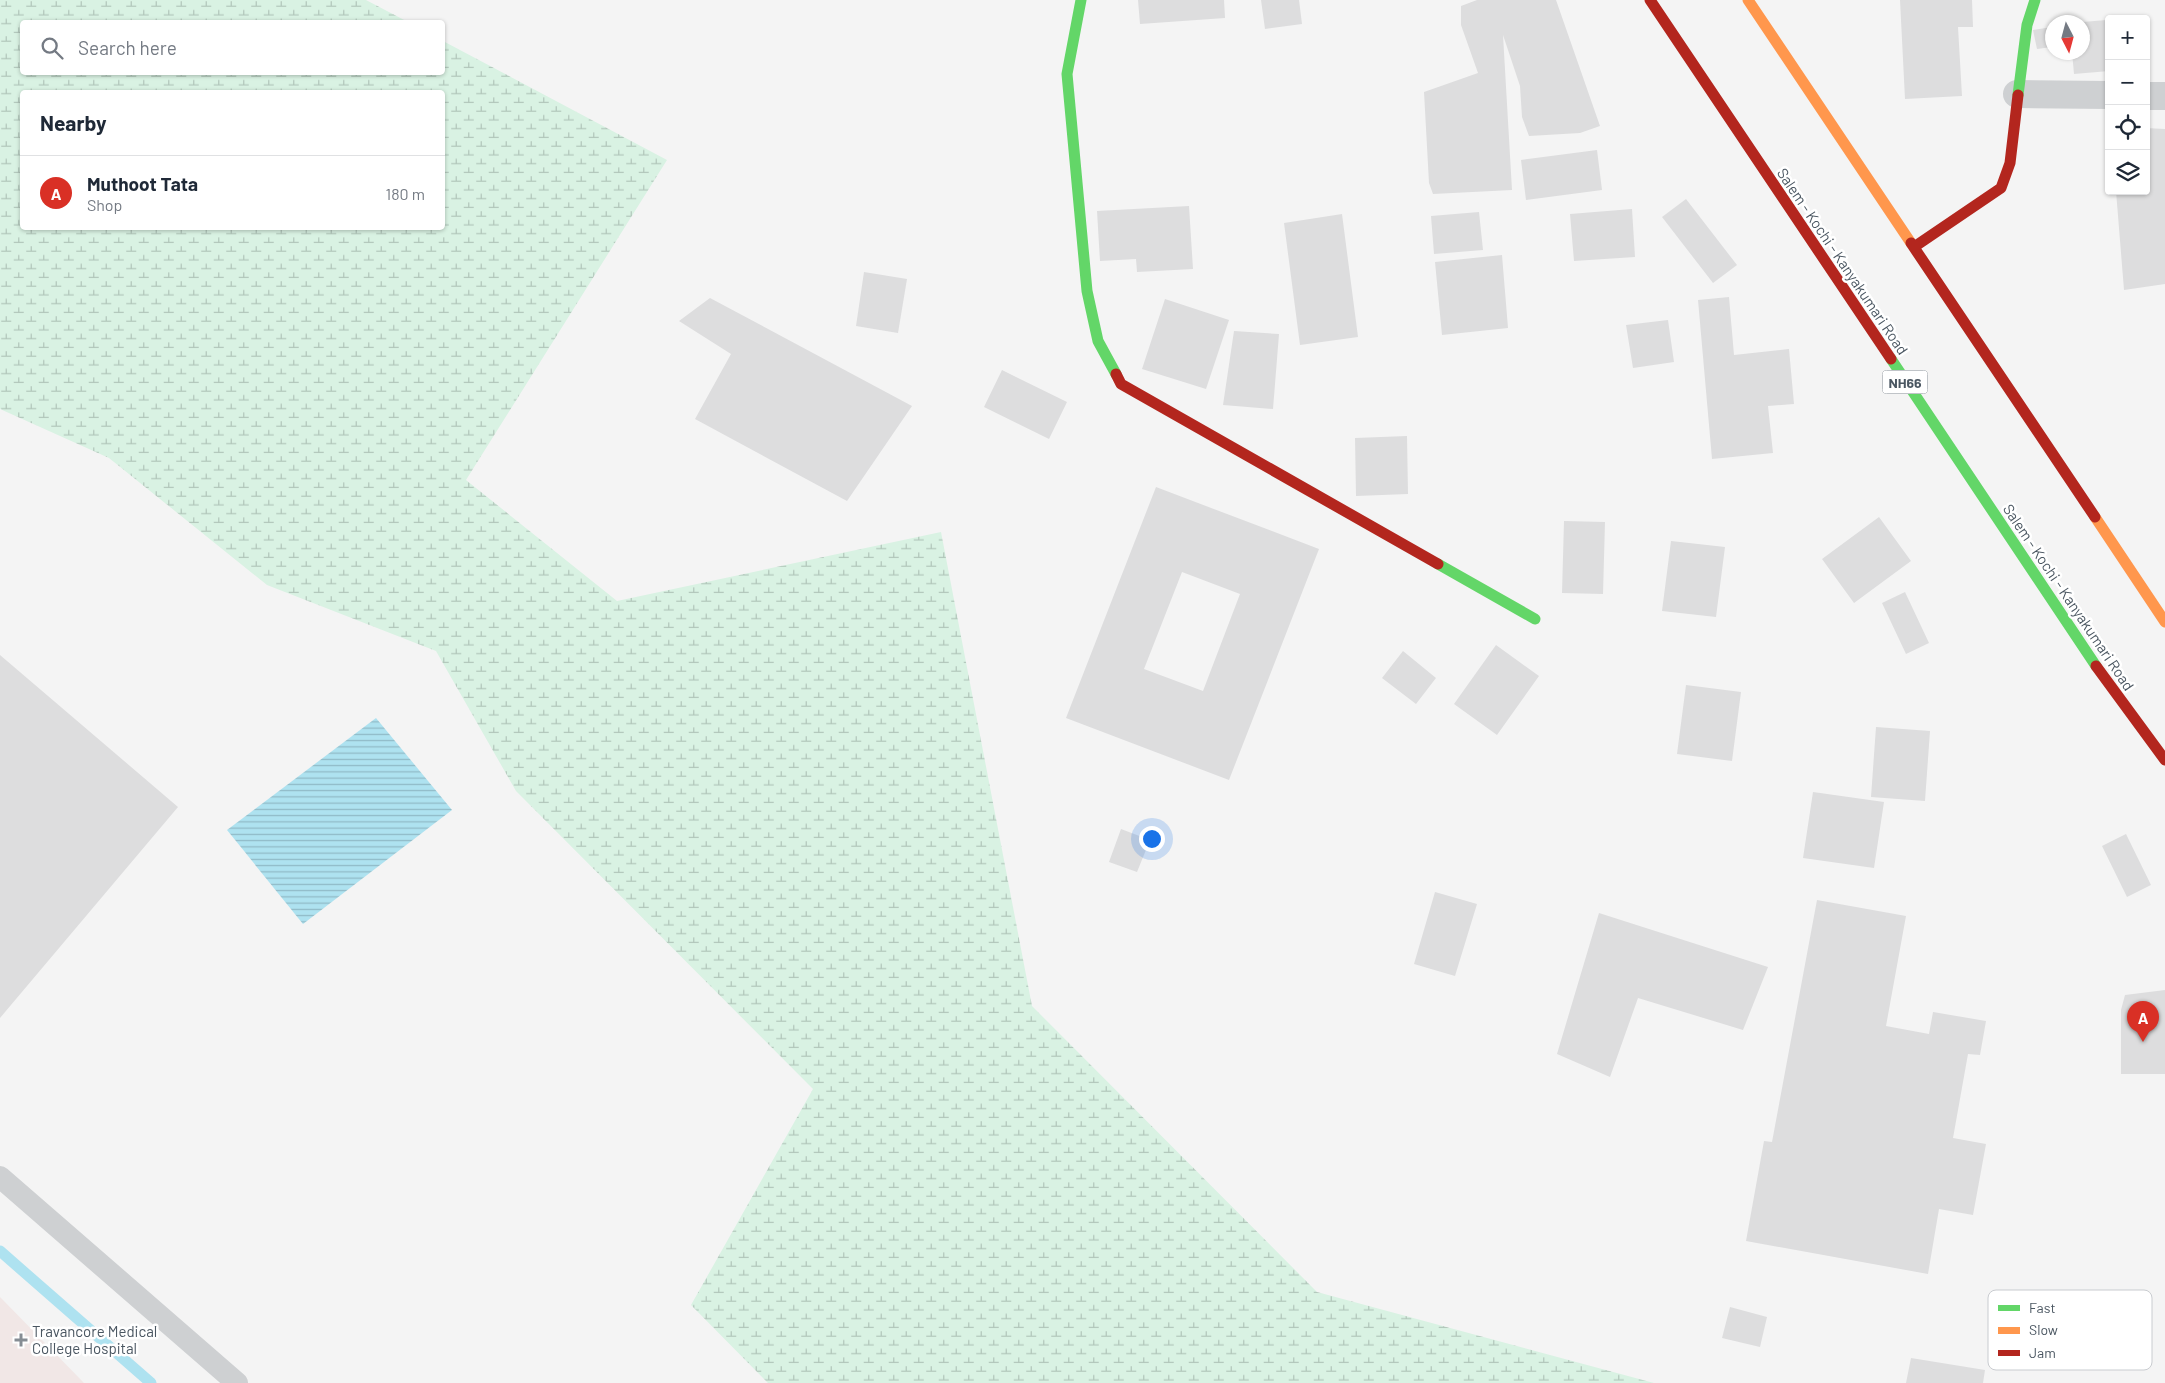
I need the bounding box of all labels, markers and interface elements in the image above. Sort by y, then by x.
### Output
north arrow [2045,15,2090,60]
map controls [2105,15,2150,195]
button: + [2105,15,2150,60]
search box [20,20,445,75]
icon: search [38,34,66,62]
text: Search here [78,36,177,59]
button: − [2105,60,2150,105]
button: locate [2105,105,2150,150]
text: Nearby [40,110,106,135]
button: layers [2105,150,2150,195]
street label: Salem - Kochi - Kanyakumari Road [1774,164,1912,358]
text: Muthoot Tata [87,172,198,195]
text: A [51,184,61,203]
text: 180 m [386,184,425,203]
text: Shop [87,195,122,214]
road number: NH66 [1882,371,1928,394]
street label: Salem - Kochi - Kanyakumari Road [2000,500,2138,694]
your location [1139,826,1165,852]
pin: A [2127,1001,2159,1042]
legend [1988,1290,2152,1370]
text: Fast [2029,1299,2055,1316]
text: Slow [2029,1321,2058,1338]
place label: Travancore Medical College Hospital [32,1322,157,1357]
marker: Travancore Medical College Hospital [14,1333,28,1347]
text: Jam [2029,1344,2056,1361]

